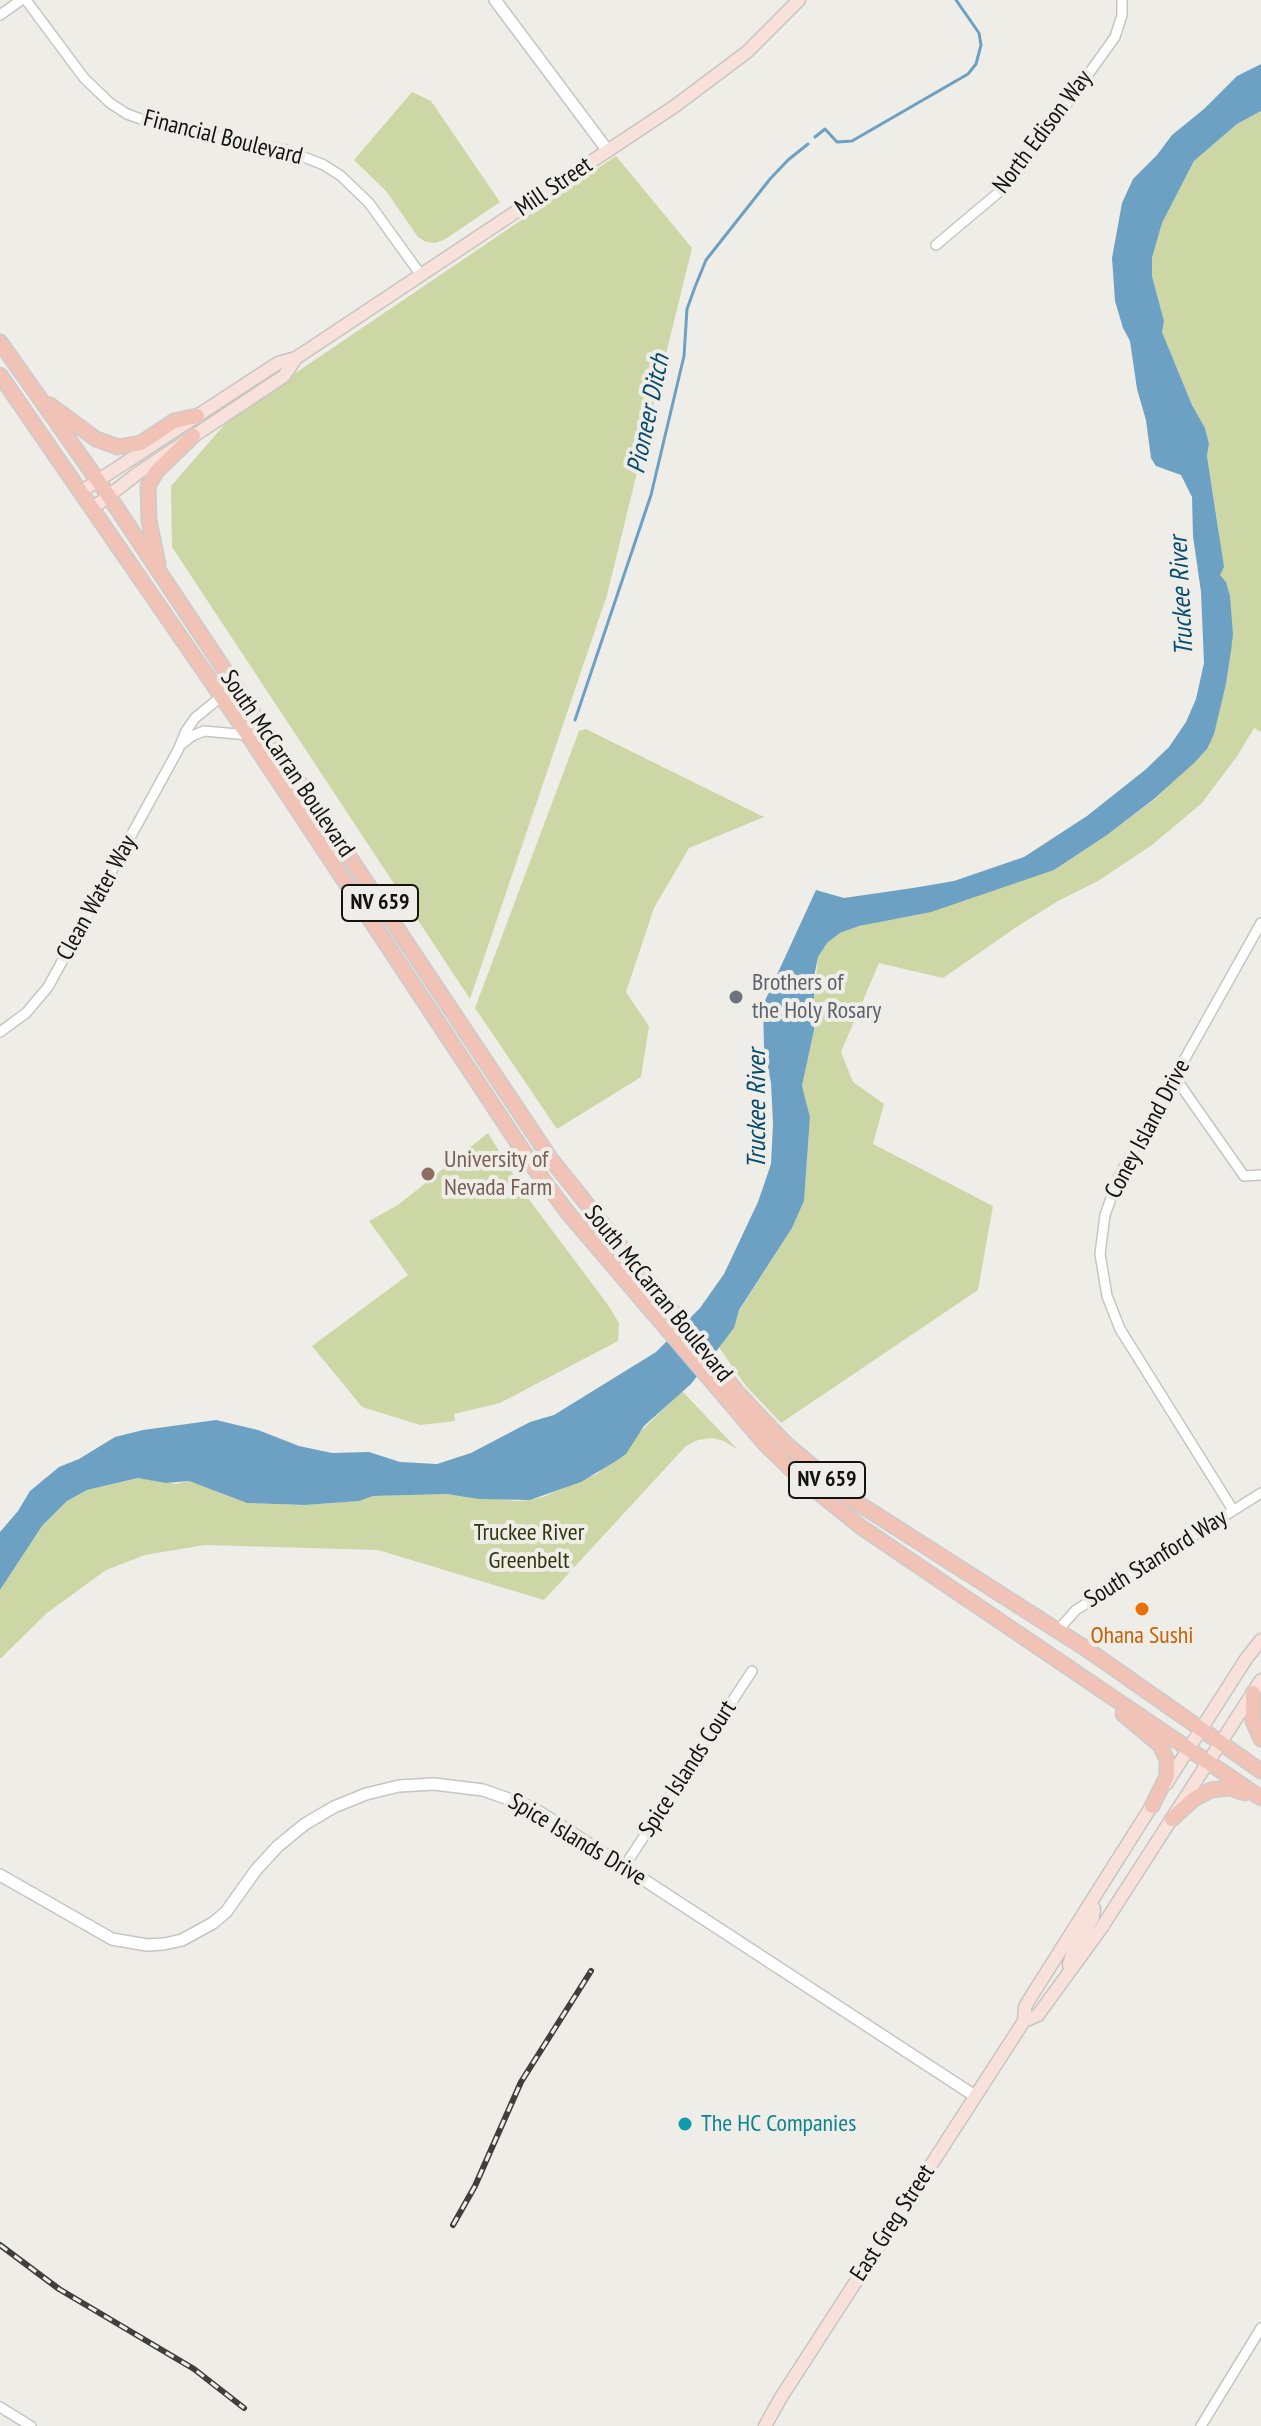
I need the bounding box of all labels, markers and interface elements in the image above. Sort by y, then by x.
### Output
street label: North Edison Way [987,65,1099,199]
street label: Financial Boulevard [140,104,306,172]
street label: Mill Street [510,151,598,223]
water label: Pioneer Ditch [621,352,677,476]
water label: Truckee River [1163,535,1201,657]
street label: South McCarran Boulevard [214,665,360,863]
street label: Clean Water Way [51,830,143,966]
road number: NV 659 [342,885,418,921]
place label: Brothers of the Holy Rosary [752,969,881,1025]
marker: Brothers of the Holy Rosary [727,988,745,1006]
water label: Truckee River [742,1049,774,1169]
street label: Coney Island Drive [1099,1055,1197,1203]
place label: University of Nevada Farm [444,1146,552,1202]
marker: University of Nevada Farm [419,1165,437,1183]
street label: South McCarran Boulevard [578,1200,738,1388]
road number: NV 659 [789,1462,865,1498]
street label: South Stanford Way [1079,1504,1233,1614]
park label: Truckee River Greenbelt [474,1519,584,1575]
marker: Ohana Sushi [1133,1600,1151,1618]
place label: Ohana Sushi [1090,1622,1194,1650]
street label: Spice Islands Court [633,1695,743,1843]
street label: Spice Islands Drive [503,1788,651,1892]
place label: The HC Companies [701,2110,856,2138]
marker: The HC Companies [676,2115,694,2133]
street label: East Greg Street [845,2159,941,2287]

